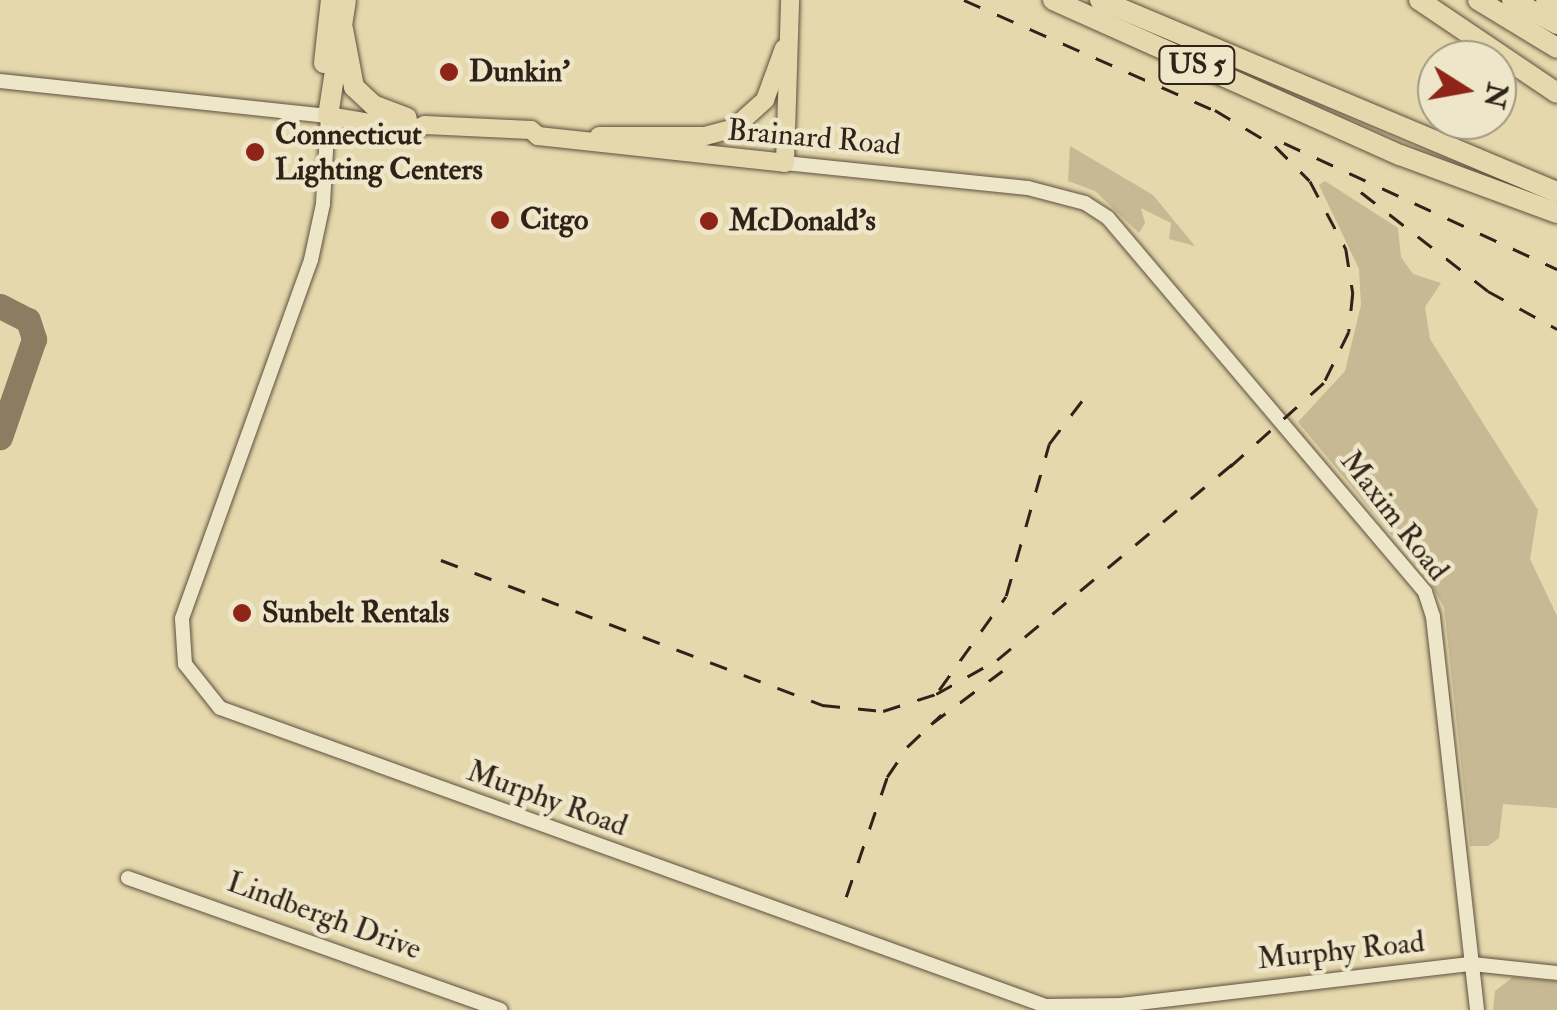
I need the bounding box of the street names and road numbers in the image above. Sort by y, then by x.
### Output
road number: US 5 [1157,42,1237,88]
street label: Brainard Road [726,113,902,163]
street label: Maxim Road [1332,444,1456,588]
street label: Murphy Road [462,753,632,845]
street label: Lindbergh Drive [222,864,426,968]
street label: Murphy Road [1256,924,1426,978]

